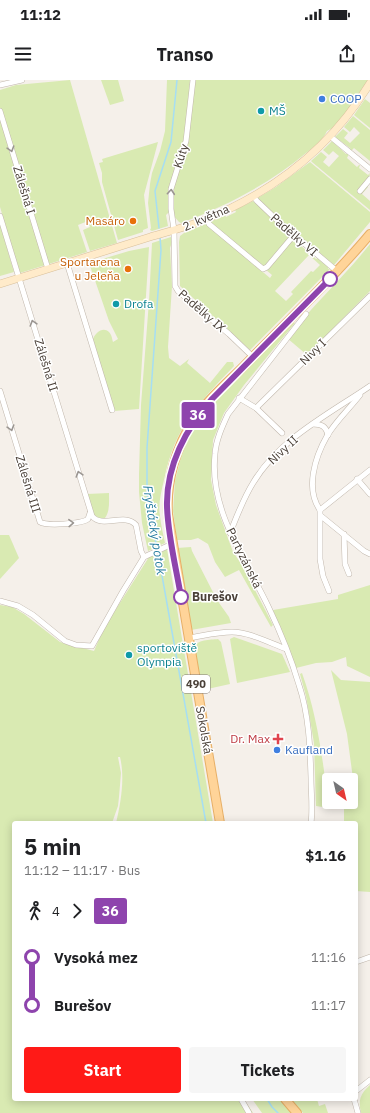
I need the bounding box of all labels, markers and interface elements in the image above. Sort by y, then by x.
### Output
text: 11:12 [20,5,61,24]
icon: menu [12,43,34,65]
text: Transo [157,43,213,66]
icon: share [336,43,358,65]
place label: COOP [330,91,362,106]
marker: COOP [317,94,327,104]
place label: MŠ [269,103,286,118]
marker: MŠ [256,106,266,116]
street label: Kúty [170,142,191,170]
one-way arrow [6,145,15,152]
street label: Zálešná I [10,164,39,216]
one-way arrow [166,189,175,195]
street label: 2. května [180,201,232,234]
street label: Padělky VI [268,210,321,259]
place label: Masáro [86,213,125,228]
marker: Masáro [128,216,138,226]
place label: Sportarena u Jeleňa [60,254,121,283]
marker: Sportarena u Jeleňa [123,264,133,274]
unlabelled marker [322,271,338,287]
street label: Padělky IX [176,286,229,336]
place label: Drofa [124,296,154,311]
marker: Drofa [111,299,121,309]
one-way arrow [29,320,38,327]
street label: Nivy I [296,335,329,368]
street label: Zálešná II [31,336,62,393]
line badge: 36 [180,402,216,428]
text: 36 [190,406,206,424]
one-way arrow [6,424,15,431]
street label: Nivy II [264,432,301,467]
street label: Zálešná III [13,453,44,515]
one-way arrow [75,471,84,478]
water label: Fryštácký potok [139,484,170,576]
one-way arrow [68,519,74,527]
street label: Partyzánská [223,525,266,591]
marker: Burešov [173,589,189,605]
place label: Burešov [192,589,238,604]
place label: sportoviště Olympia [137,640,198,669]
marker: sportoviště Olympia [124,650,134,660]
road number: 490 [182,675,210,693]
street label: Sokolská [193,705,216,756]
place label: Dr. Max [230,731,270,746]
marker: Dr. Max [273,734,283,744]
place label: Kaufland [285,742,333,757]
marker: Kaufland [272,745,282,755]
north arrow [322,773,358,809]
map controls [322,773,358,809]
text: 5 min [24,832,81,861]
text: $1.16 [305,846,346,865]
text: 11:12 – 11:17 · Bus [24,862,140,879]
icon: walk [24,900,46,922]
icon: forward [66,900,88,922]
text: 36 [102,902,119,920]
text: 4 [52,903,60,920]
text: Vysoká mez [54,948,138,967]
text: 11:16 [311,949,346,966]
text: Burešov [54,996,111,1015]
text: 11:17 [311,997,346,1014]
button: Start [24,1047,181,1093]
button: Tickets [189,1047,346,1093]

